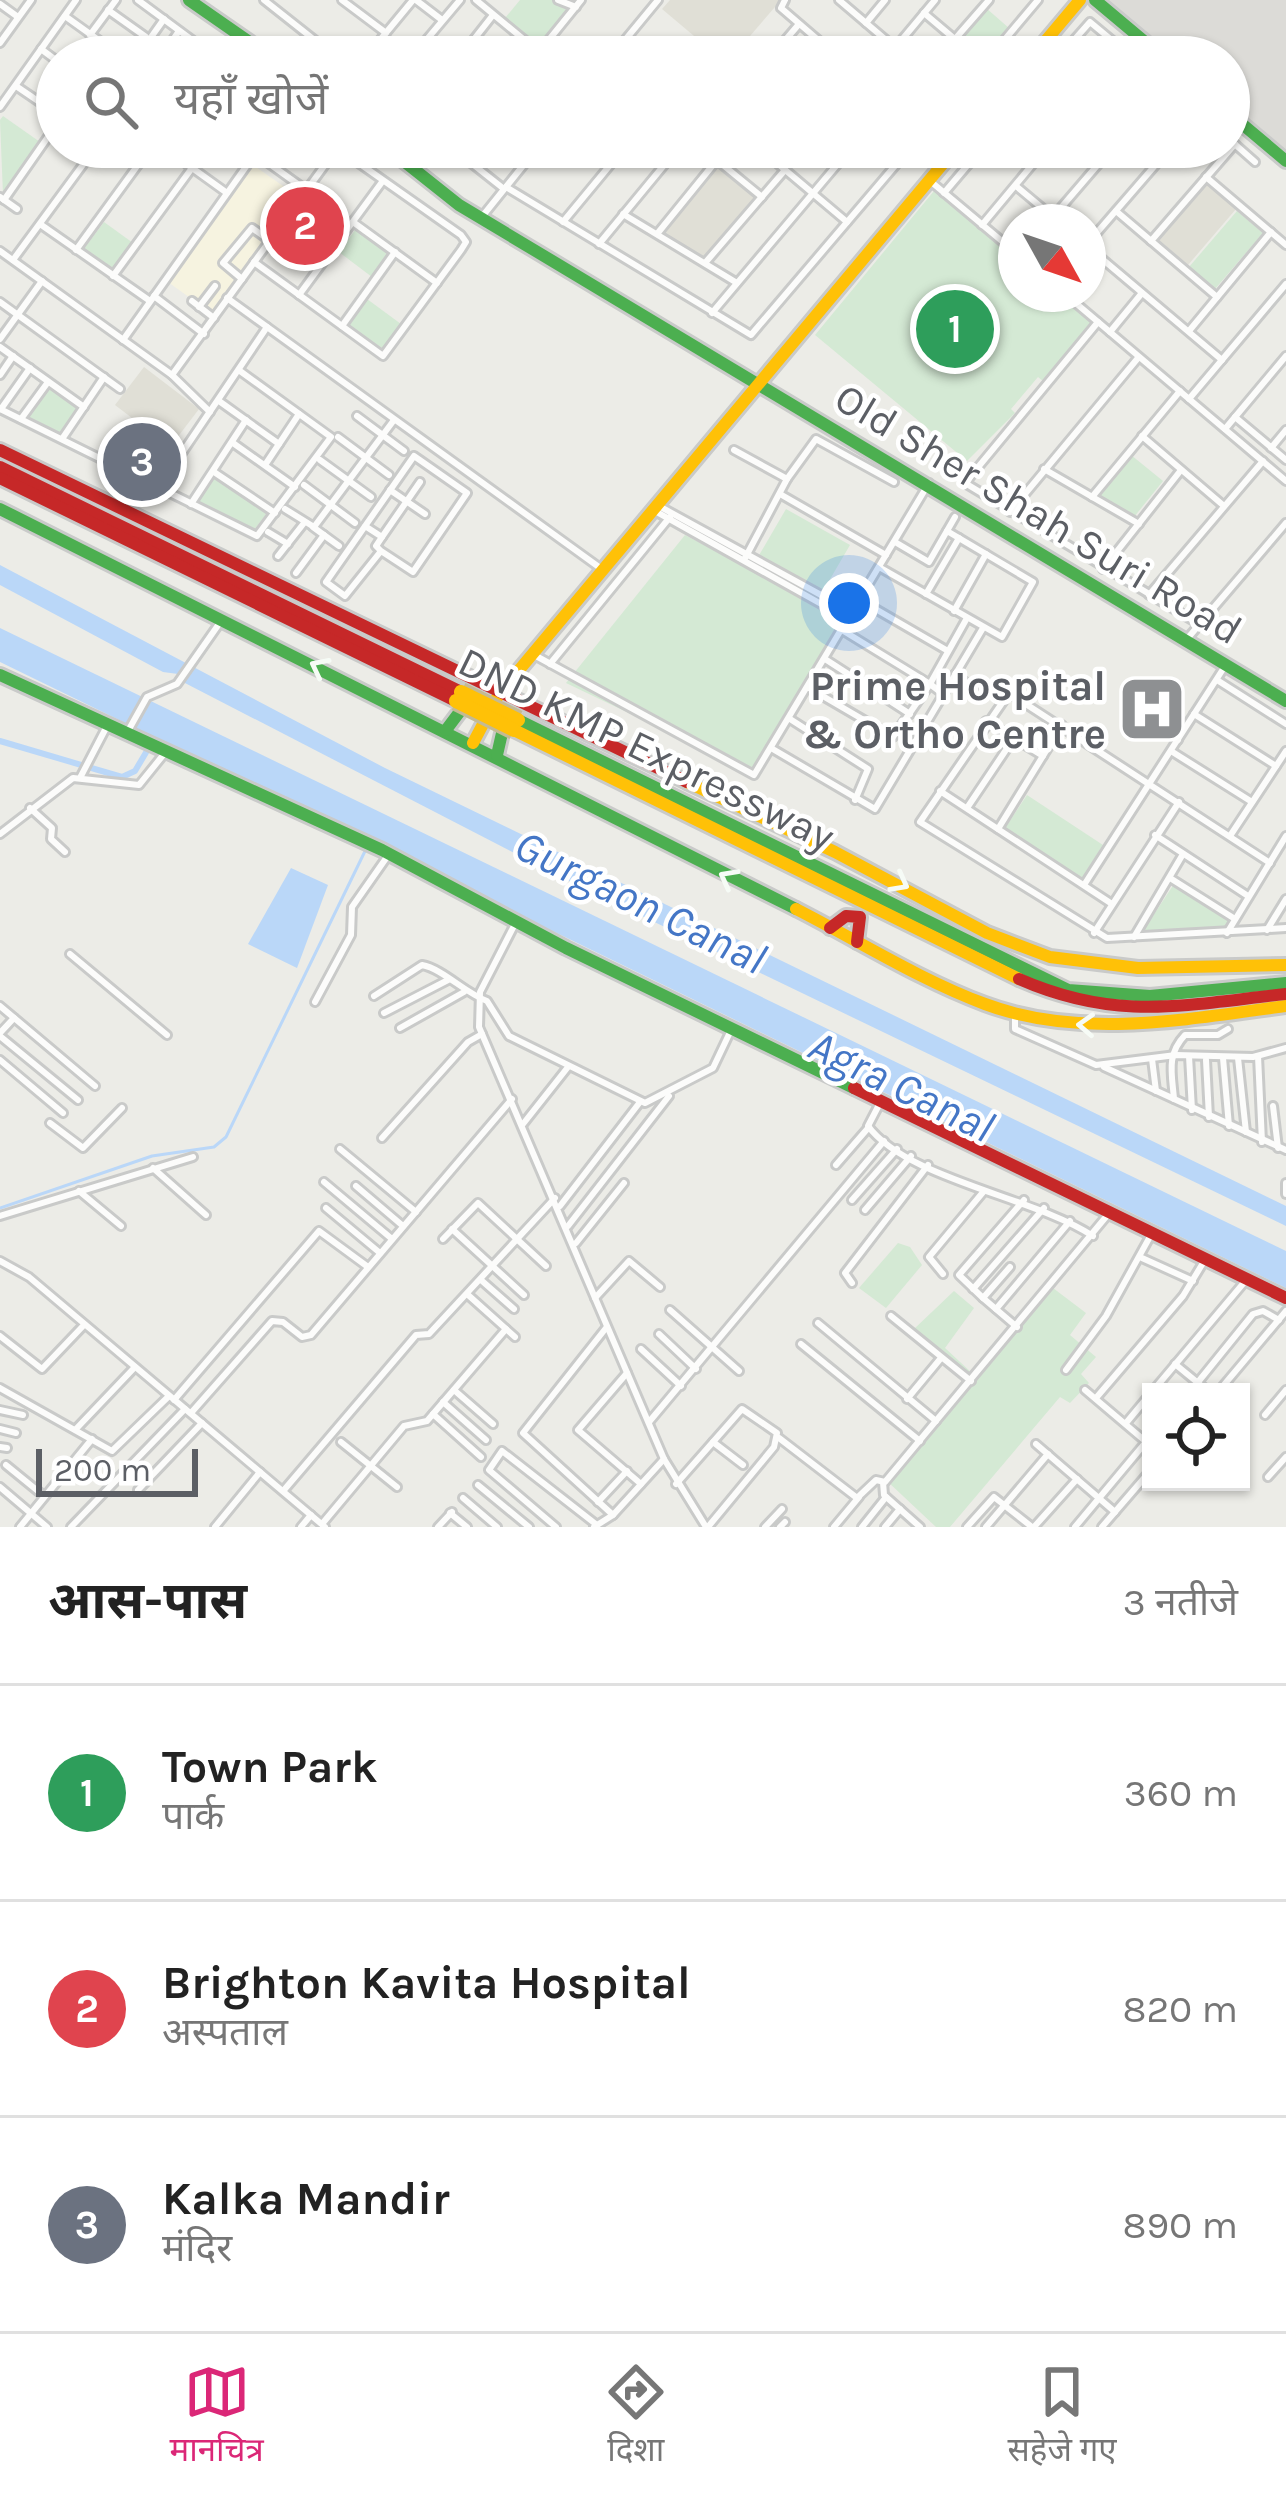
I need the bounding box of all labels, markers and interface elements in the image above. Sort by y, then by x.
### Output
search box [36,36,1250,168]
icon: search [78,69,144,135]
text: यहाँ खोजें [174,73,328,125]
pin: 2 [266,181,344,271]
north arrow [998,204,1106,312]
pin: 1 [916,284,994,374]
street label: Old Sher Shah Suri Road [826,373,1251,655]
pin: 3 [103,417,181,507]
your location [819,573,879,633]
street label: DND KMP Expressway [450,636,843,862]
one-way arrow [310,657,331,681]
place label: Prime Hospital & Ortho Centre [802,661,1106,759]
hospital icon: Prime Hospital & Ortho Centre [1117,674,1187,744]
water label: Gurgaon Canal [506,819,775,986]
one-way arrow [719,869,741,892]
one-way arrow [887,869,908,892]
one-way arrow [1076,1012,1095,1038]
water label: Agra Canal [800,1019,1003,1154]
map controls [1142,1383,1250,1491]
button: locate [1142,1383,1250,1491]
scale bar [36,1443,198,1496]
text: 200 m [54,1451,151,1489]
text: आस-पास [48,1571,247,1631]
text: 3 नतीजे [1123,1579,1238,1625]
text: Town Park [162,1741,378,1793]
text: 1 [80,1770,94,1816]
text: 360 m [1124,1770,1238,1816]
text: पार्क [162,1793,224,1839]
text: Brighton Kavita Hospital [162,1957,691,2009]
text: 2 [75,1986,99,2032]
text: 820 m [1123,1986,1238,2032]
text: अस्पताल [162,2009,288,2055]
text: Kalka Mandir [162,2173,450,2225]
text: 3 [75,2202,99,2248]
text: 890 m [1123,2202,1238,2248]
text: मंदिर [162,2225,232,2271]
tab: मानचित्र [169,2359,264,2474]
tab: दिशा [603,2359,669,2474]
tab: सहेजे गए [1008,2359,1117,2474]

